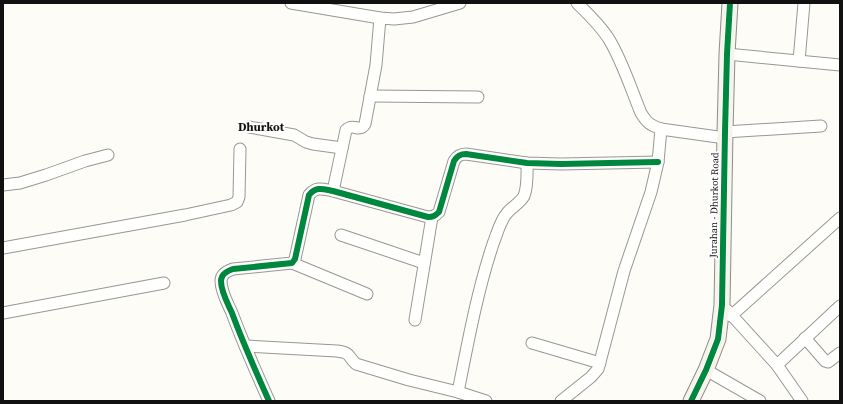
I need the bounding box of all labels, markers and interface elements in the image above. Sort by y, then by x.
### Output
district label: Dhurkot [238,119,285,135]
street label: Jurahan - Dhurkot Road [707,152,721,259]

